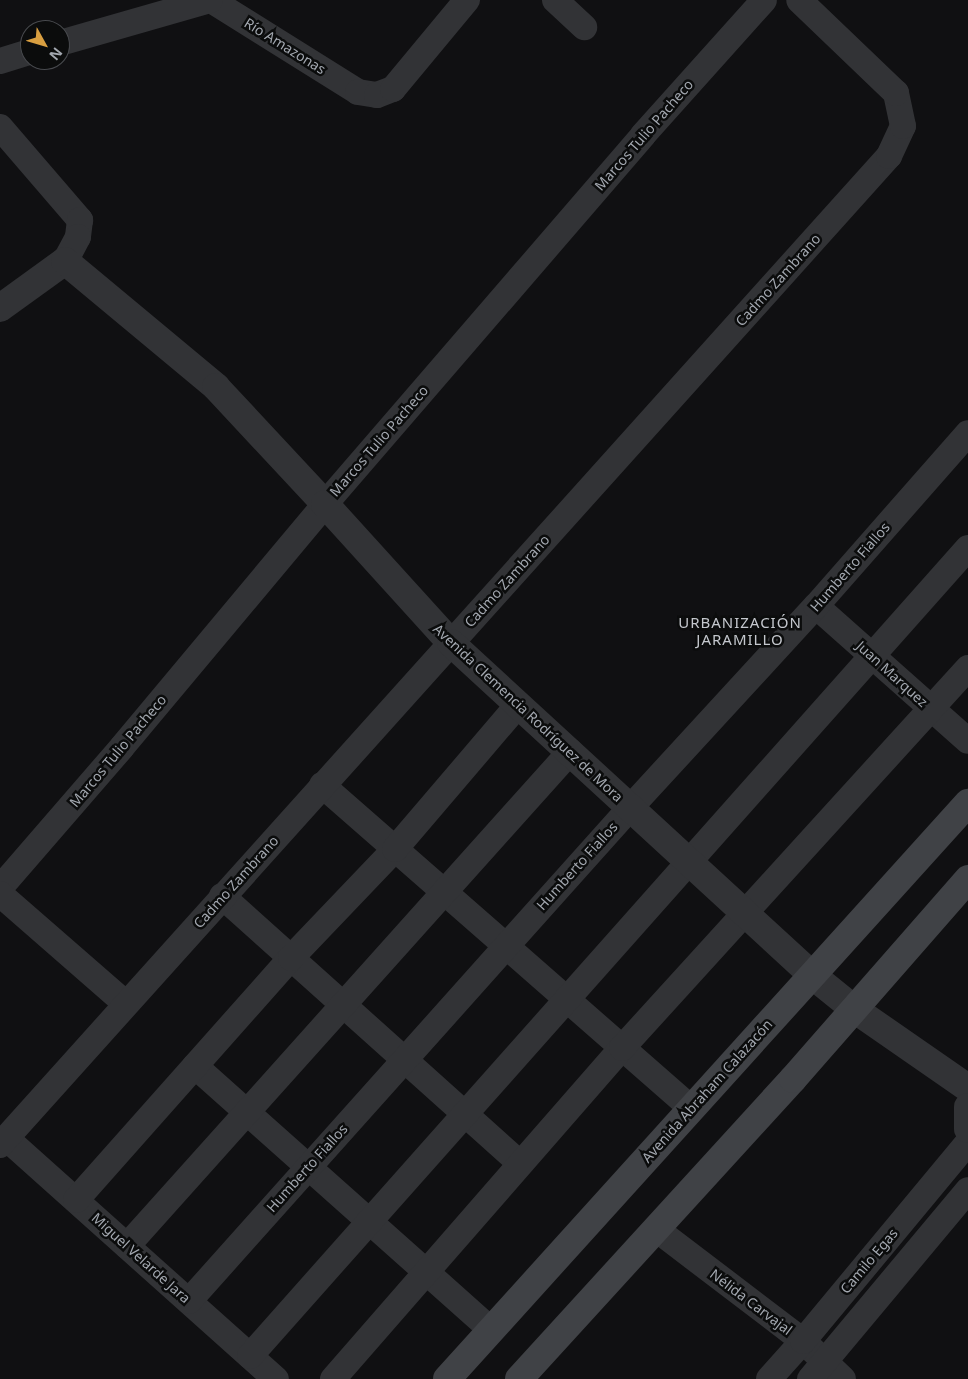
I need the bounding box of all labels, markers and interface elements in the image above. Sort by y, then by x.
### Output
street label: Río Amazonas [241,14,329,78]
north arrow [20,20,70,70]
text: N [45,44,67,65]
street label: Marcos Tulio Pacheco [591,76,697,194]
street label: Cadmo Zambrano [732,230,824,330]
street label: Marcos Tulio Pacheco [326,382,432,500]
street label: Humberto Fiallos [807,519,893,615]
street label: Cadmo Zambrano [461,531,553,631]
district label: URBANIZACIÓN JARAMILLO [677,613,803,648]
street label: Avenida Clemencia Rodríguez de Mora [430,621,626,805]
street label: Juan Marquez [853,638,931,710]
street label: Marcos Tulio Pacheco [66,691,170,811]
street label: Humberto Fiallos [533,819,621,913]
street label: Cadmo Zambrano [190,832,282,932]
street label: Avenida Abraham Calazacón [638,1016,776,1166]
street label: Humberto Fiallos [263,1121,351,1215]
street label: Miguel Velarde Jara [88,1209,194,1307]
street label: Camilo Egas [837,1225,901,1297]
street label: Nélida Carvajal [707,1266,795,1338]

